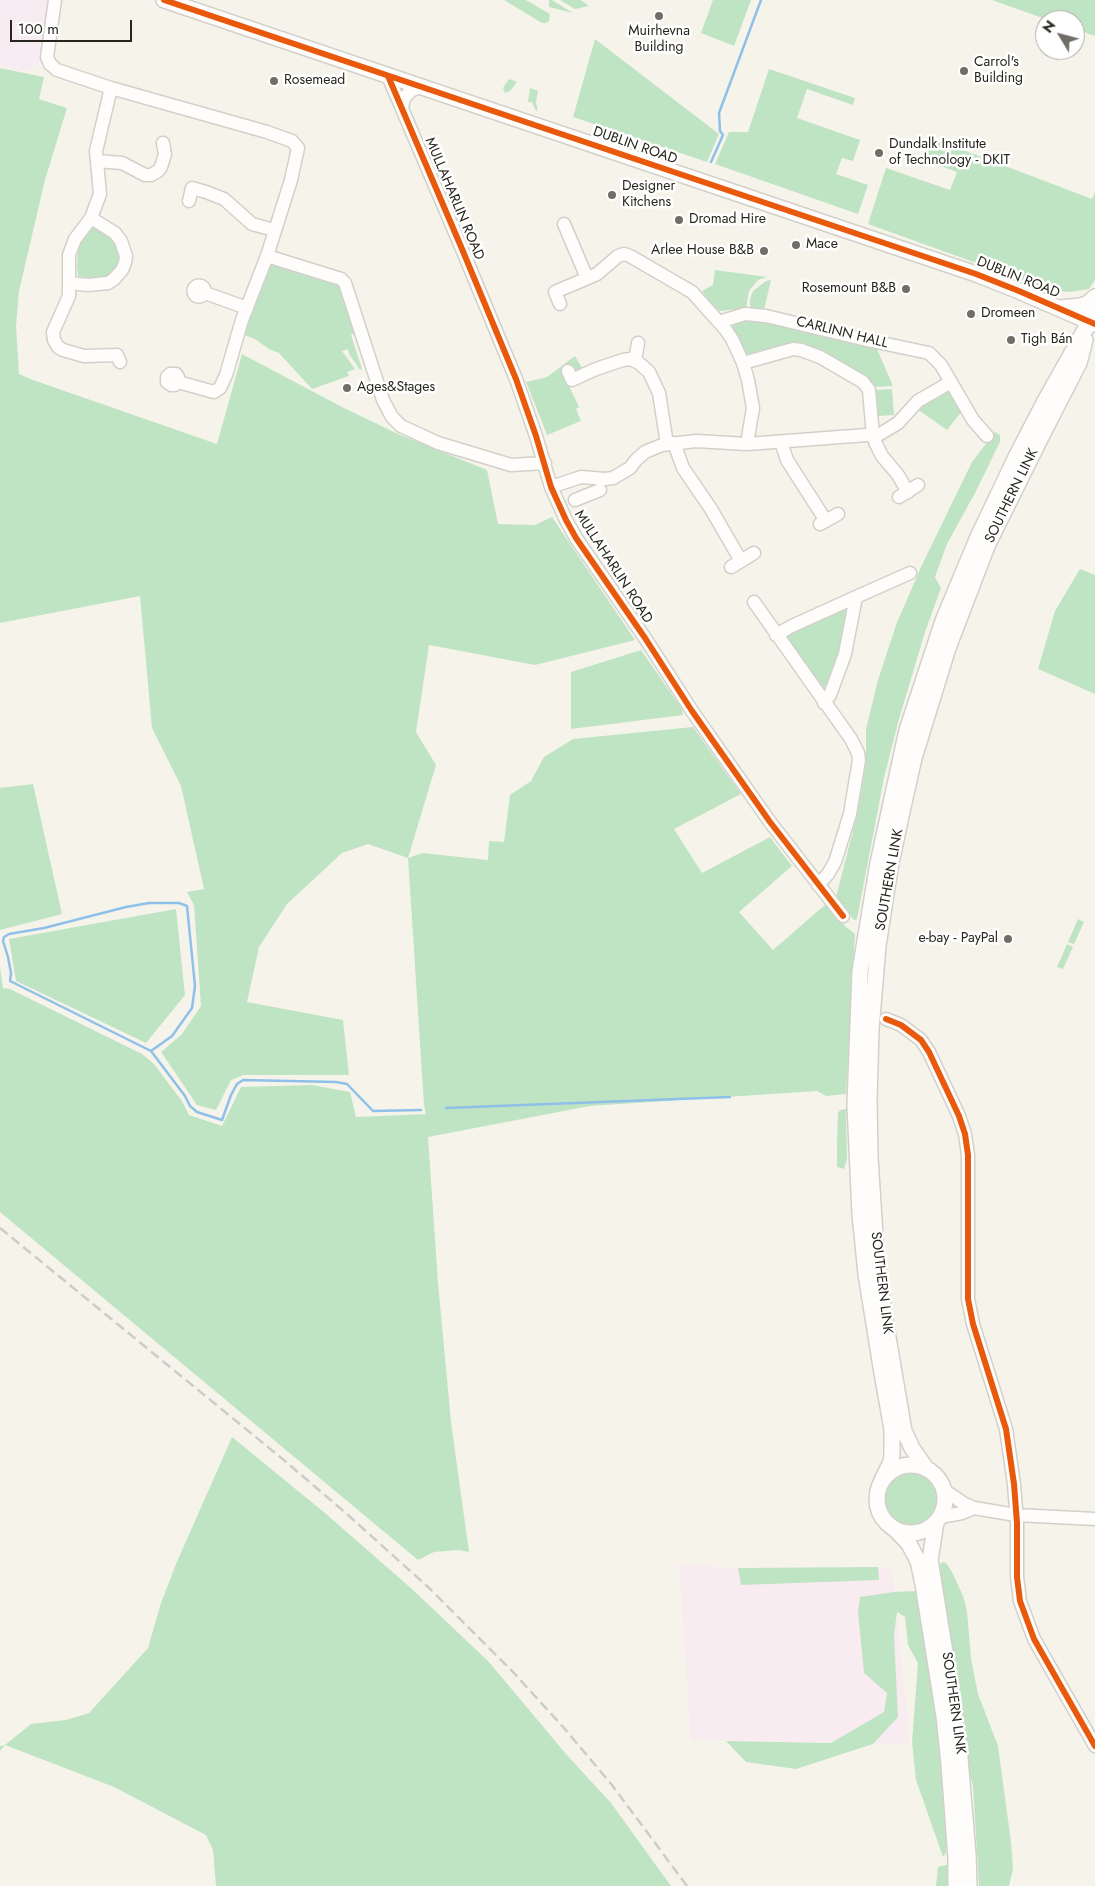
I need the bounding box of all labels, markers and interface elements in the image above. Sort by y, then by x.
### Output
scale bar [12,10,135,42]
marker: Muirhevna Building [653,10,665,22]
north arrow [1035,10,1085,60]
text: N [1037,16,1060,37]
text: 100 m [18,18,59,40]
place label: Muirhevna Building [628,24,690,56]
place label: Carrol's Building [974,55,1023,88]
marker: Carrol's Building [958,65,970,77]
place label: Rosemead [284,73,345,89]
marker: Rosemead [268,75,280,87]
street label: DUBLIN ROAD [591,124,679,168]
street label: MULLAHARLIN ROAD [421,135,487,263]
place label: Dundalk Institute of Technology - DKIT [889,137,1010,170]
marker: Dundalk Institute of Technology - DKIT [873,147,885,159]
place label: Designer Kitchens [622,179,675,212]
marker: Designer Kitchens [606,189,618,201]
place label: Dromad Hire [689,212,766,228]
marker: Dromad Hire [673,214,685,226]
place label: Mace [806,237,838,253]
marker: Mace [790,239,802,251]
place label: Arlee House B&B [651,243,754,259]
marker: Arlee House B&B [758,245,770,257]
street label: DUBLIN ROAD [974,254,1062,302]
place label: Rosemount B&B [802,281,896,297]
marker: Rosemount B&B [900,283,912,295]
place label: Dromeen [981,306,1035,322]
marker: Dromeen [965,308,977,320]
street label: CARLINN HALL [794,313,890,353]
place label: Tigh Bán [1021,332,1073,348]
marker: Tigh Bán [1005,334,1017,346]
place label: Ages&Stages [357,380,435,396]
marker: Ages&Stages [341,382,353,394]
street label: SOUTHERN LINK [982,446,1042,546]
street label: MULLAHARLIN ROAD [570,507,656,627]
street label: SOUTHERN LINK [873,828,907,932]
place label: e-bay - PayPal [918,931,998,947]
marker: e-bay - PayPal [1002,933,1014,945]
street label: SOUTHERN LINK [866,1231,896,1335]
street label: SOUTHERN LINK [938,1651,968,1755]

